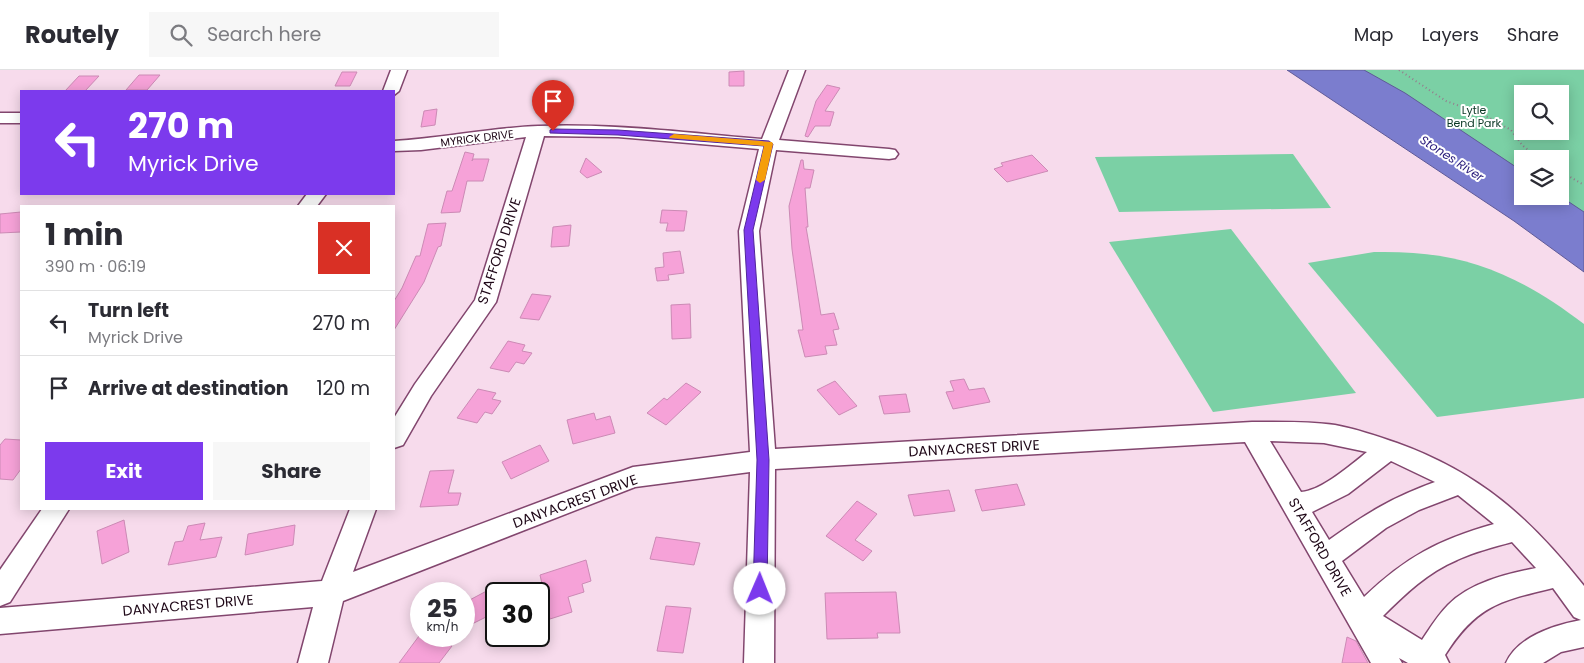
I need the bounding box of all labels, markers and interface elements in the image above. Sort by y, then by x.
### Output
search box [149,12,499,57]
text: Routely [25,18,119,51]
icon: search [167,21,195,49]
text: Search here [207,21,321,48]
text: Map [1354,22,1394,47]
text: Layers [1422,22,1479,47]
text: Share [1507,22,1559,47]
pin [532,80,574,131]
map controls [1514,85,1569,205]
button: search [1514,85,1569,140]
icon: arrive [539,87,567,115]
text: 270 m [128,101,234,150]
park label: Lytle Bend Park [1447,102,1502,131]
icon: left [45,110,110,175]
street label: MYRICK DRIVE [440,126,514,150]
water label: Stones River [1417,131,1488,185]
text: Myrick Drive [128,148,259,179]
button: layers [1514,150,1569,205]
street label: STAFFORD DRIVE [472,195,526,307]
text: 1 min [45,213,123,256]
button: close [318,222,370,274]
text: 390 m · 06:19 [45,255,146,278]
text: Turn left [88,297,169,324]
icon: left [45,309,73,337]
text: 270 m [312,310,370,337]
text: Myrick Drive [88,326,183,349]
icon: arrive [45,374,73,402]
text: Arrive at destination [88,375,289,402]
text: 120 m [316,375,370,402]
street label: DANYACREST DRIVE [908,435,1040,461]
button: Exit [45,442,203,500]
button: Share [213,442,370,500]
street label: DANYACREST DRIVE [510,469,640,533]
street label: STAFFORD DRIVE [1284,494,1356,600]
position arrow [733,562,785,614]
speed limit sign: 30 [485,582,550,647]
street label: DANYACREST DRIVE [122,589,254,621]
text: 25 [427,591,458,626]
text: km/h [427,618,458,635]

